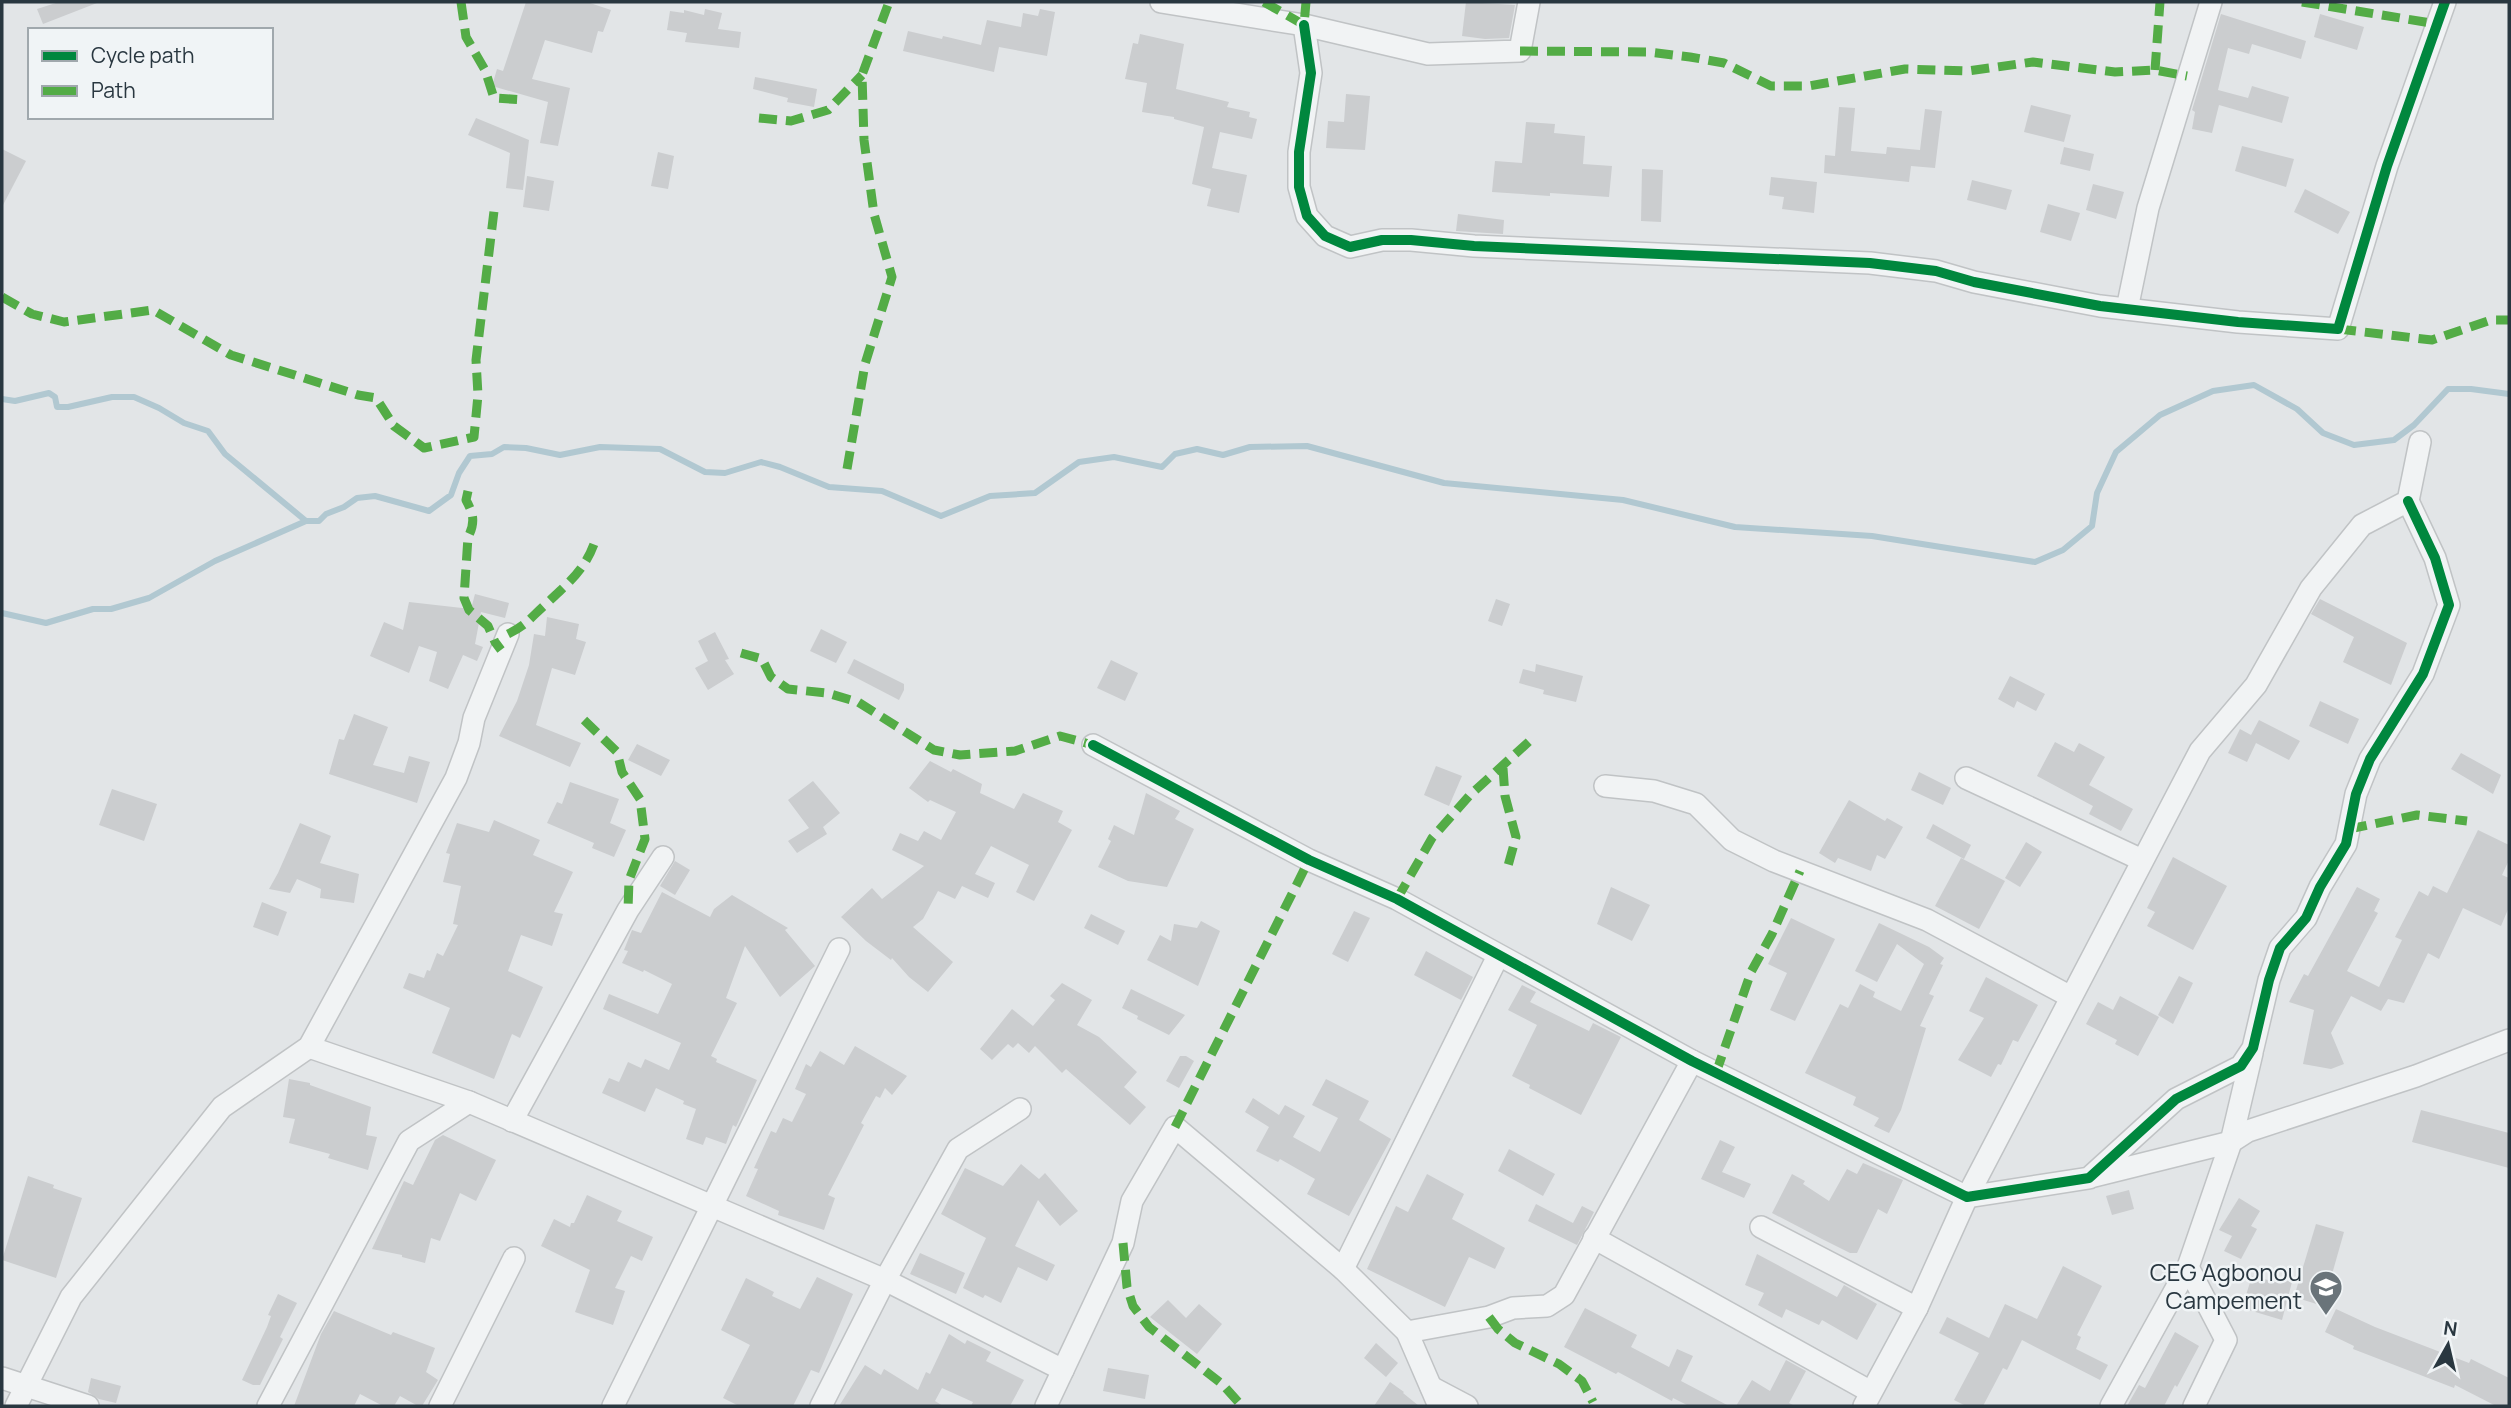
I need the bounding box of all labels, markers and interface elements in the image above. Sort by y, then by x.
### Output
legend [28,28,273,119]
text: Cycle path [91,41,194,69]
text: Path [91,76,136,104]
place label: CEG Agbonou Campement [2150,1255,2302,1316]
school or university icon: CEG Agbonou Campement [2307,1268,2345,1317]
north arrow [2413,1310,2483,1380]
text: N [2442,1314,2459,1342]

